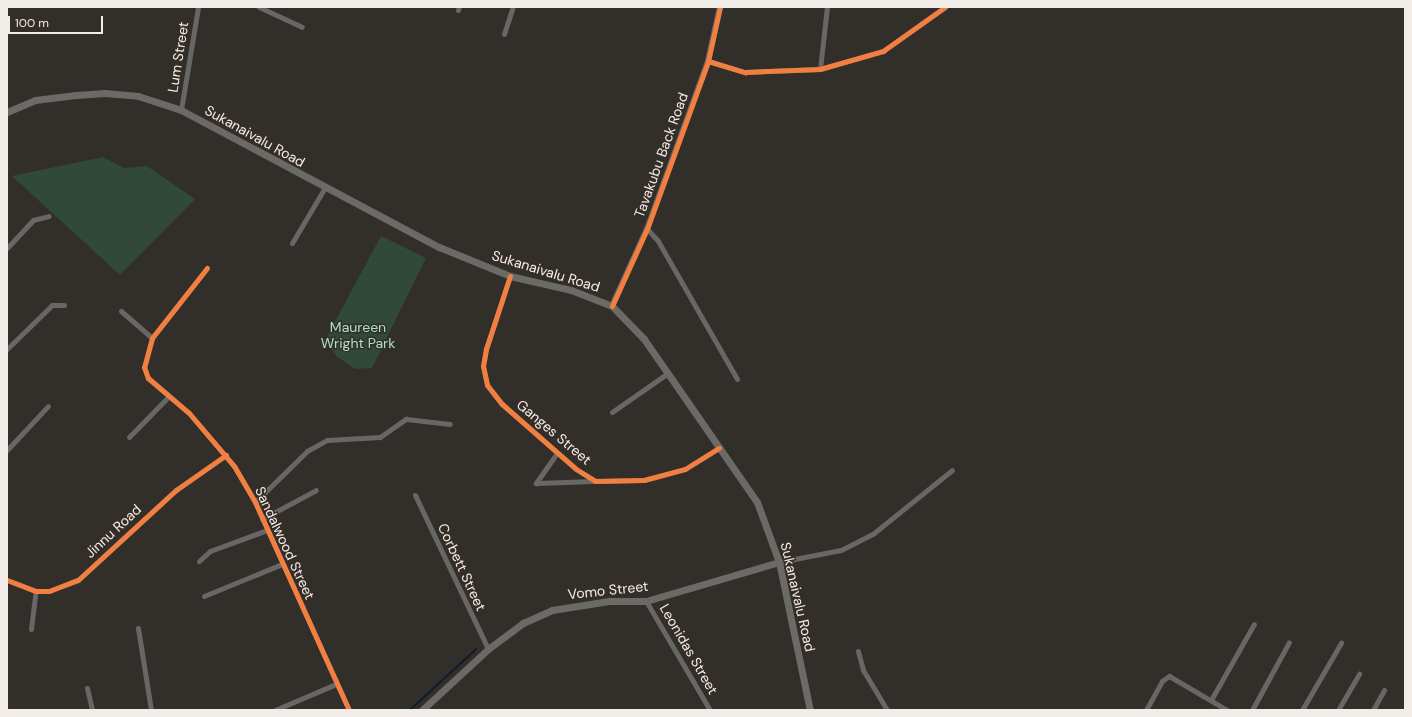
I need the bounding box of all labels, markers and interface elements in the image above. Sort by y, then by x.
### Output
scale bar [10,8,105,34]
text: 100 m [15,15,49,31]
street label: Lum Street [164,20,192,94]
street label: Tavakubu Back Road [631,90,691,220]
street label: Sukanaivalu Road [202,102,308,170]
street label: Sukanaivalu Road [490,247,602,295]
park label: Maureen Wright Park [321,319,395,352]
street label: Ganges Street [513,396,595,468]
street label: Sandalwood Street [252,484,318,602]
street label: Jinnu Road [81,501,145,561]
street label: Corbett Street [434,521,490,613]
street label: Sukanaivalu Road [777,541,819,653]
street label: Vomo Street [567,577,649,603]
street label: Leonidas Street [656,601,722,697]

